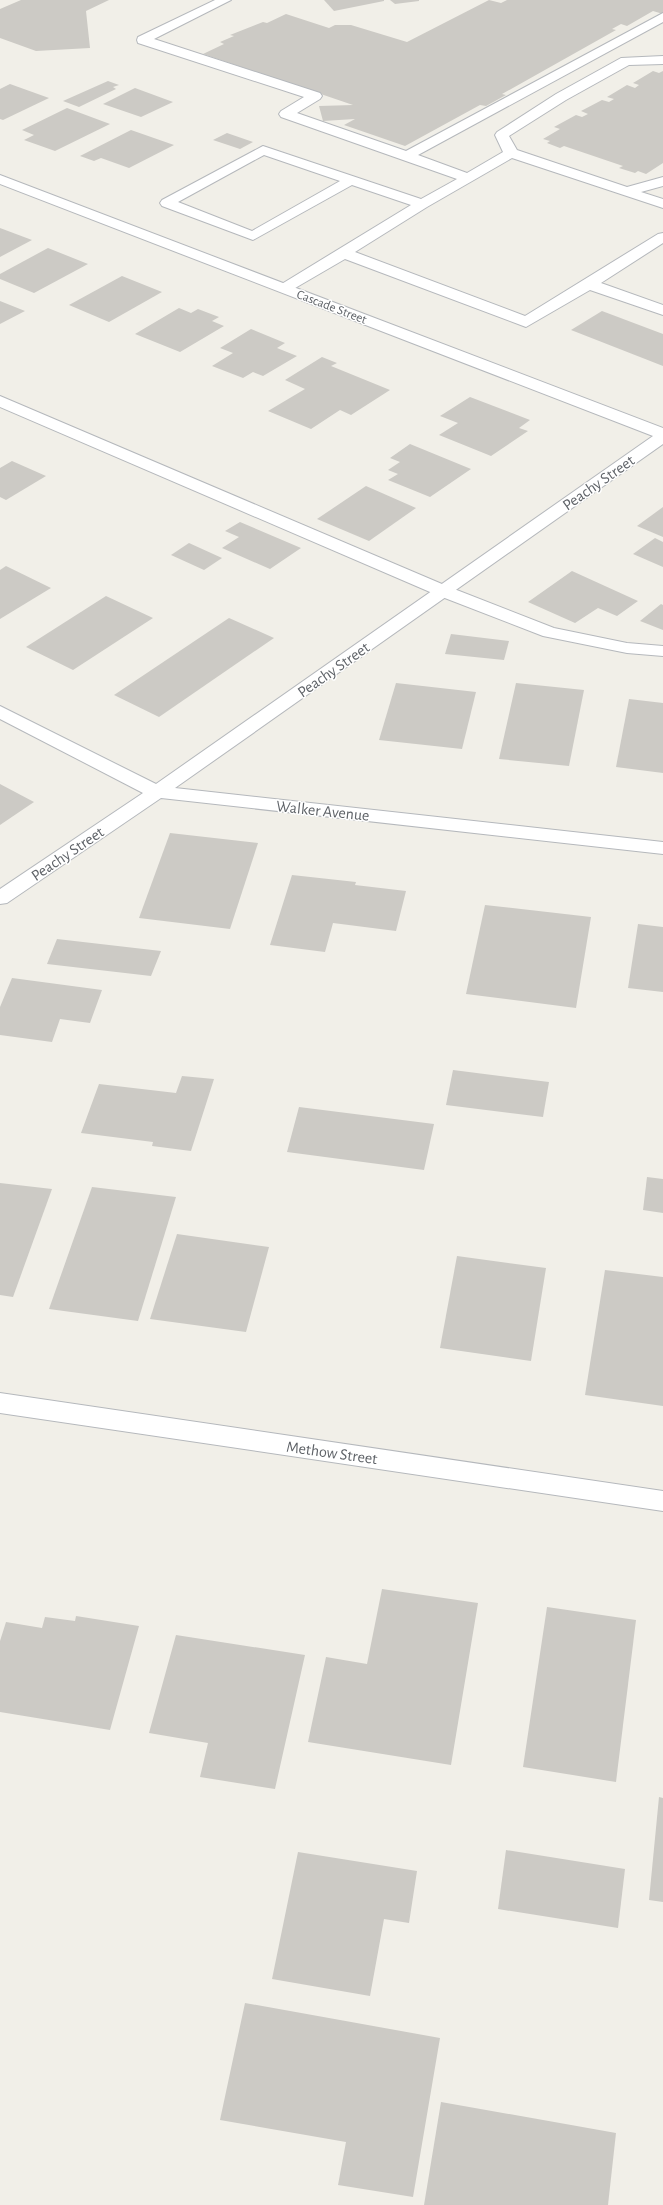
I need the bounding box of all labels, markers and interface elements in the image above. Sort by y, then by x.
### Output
street label: Cascade Street [295,288,368,327]
street label: Peachy Street [560,452,638,514]
street label: Peachy Street [295,639,373,701]
street label: Walker Avenue [275,798,370,824]
street label: Peachy Street [28,824,107,885]
street label: Methow Street [285,1439,378,1467]

